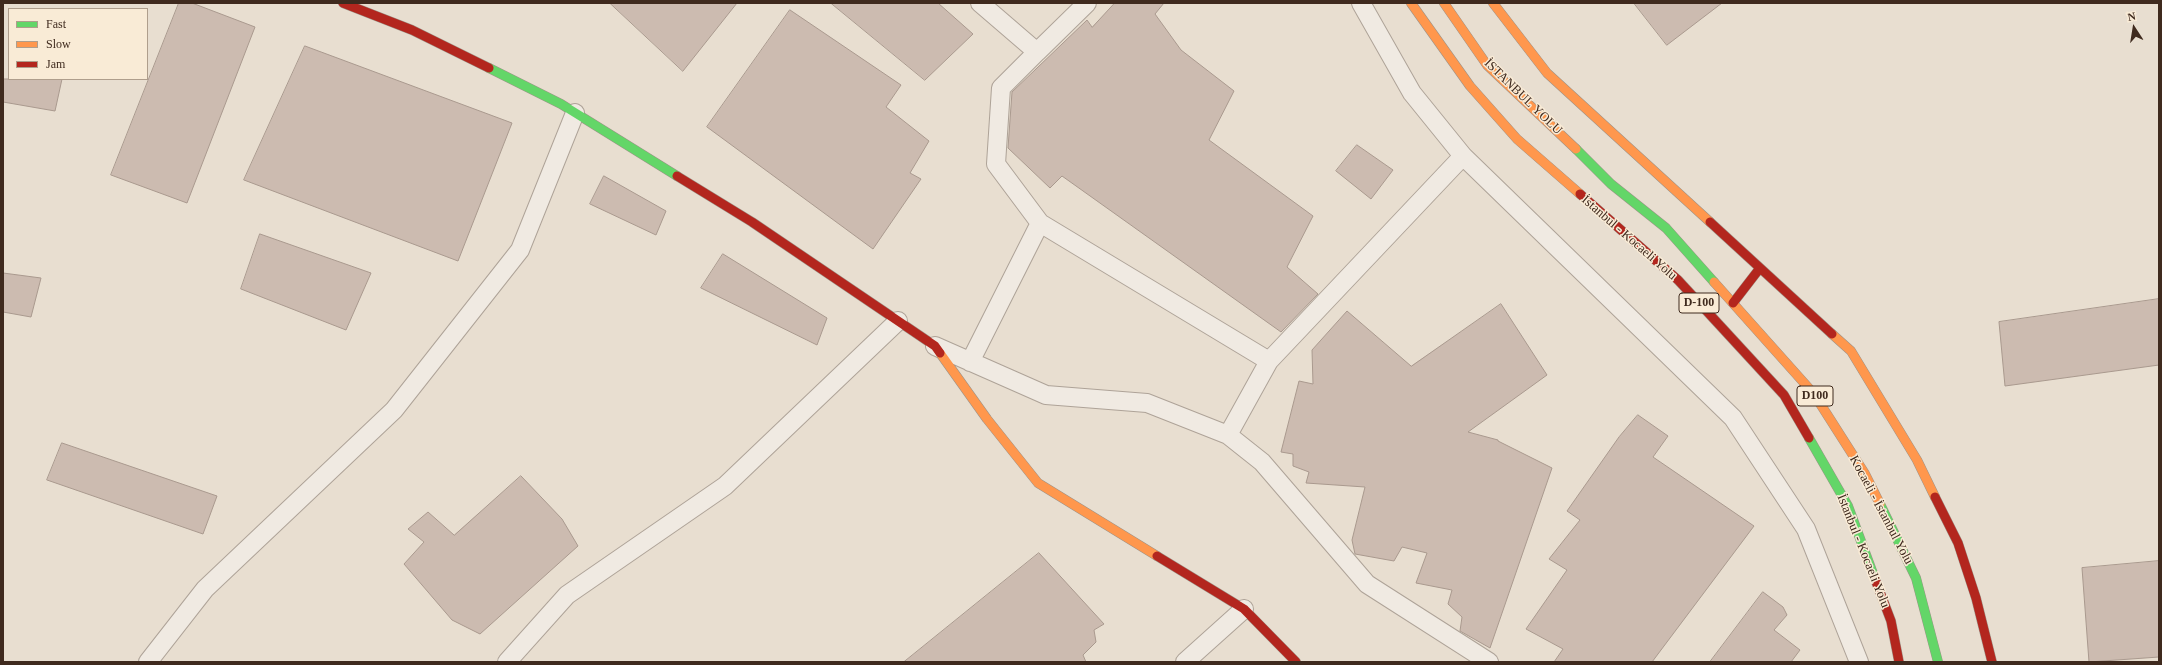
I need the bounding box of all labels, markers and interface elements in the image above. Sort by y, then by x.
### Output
legend [8,8,148,80]
north arrow [2114,8,2154,48]
text: N [2126,10,2137,23]
text: Fast [46,17,66,31]
text: Slow [46,37,71,51]
street label: İSTANBUL YOLU [1481,56,1565,138]
text: Jam [46,57,65,71]
street label: İstanbul - Kocaeli Yolu [1578,192,1680,284]
road number: D-100 [1679,293,1719,313]
road number: D100 [1797,386,1833,406]
street label: Kocaeli - İstanbul Yolu [1846,453,1916,567]
street label: İstanbul - Kocaeli Yolu [1833,492,1893,610]

